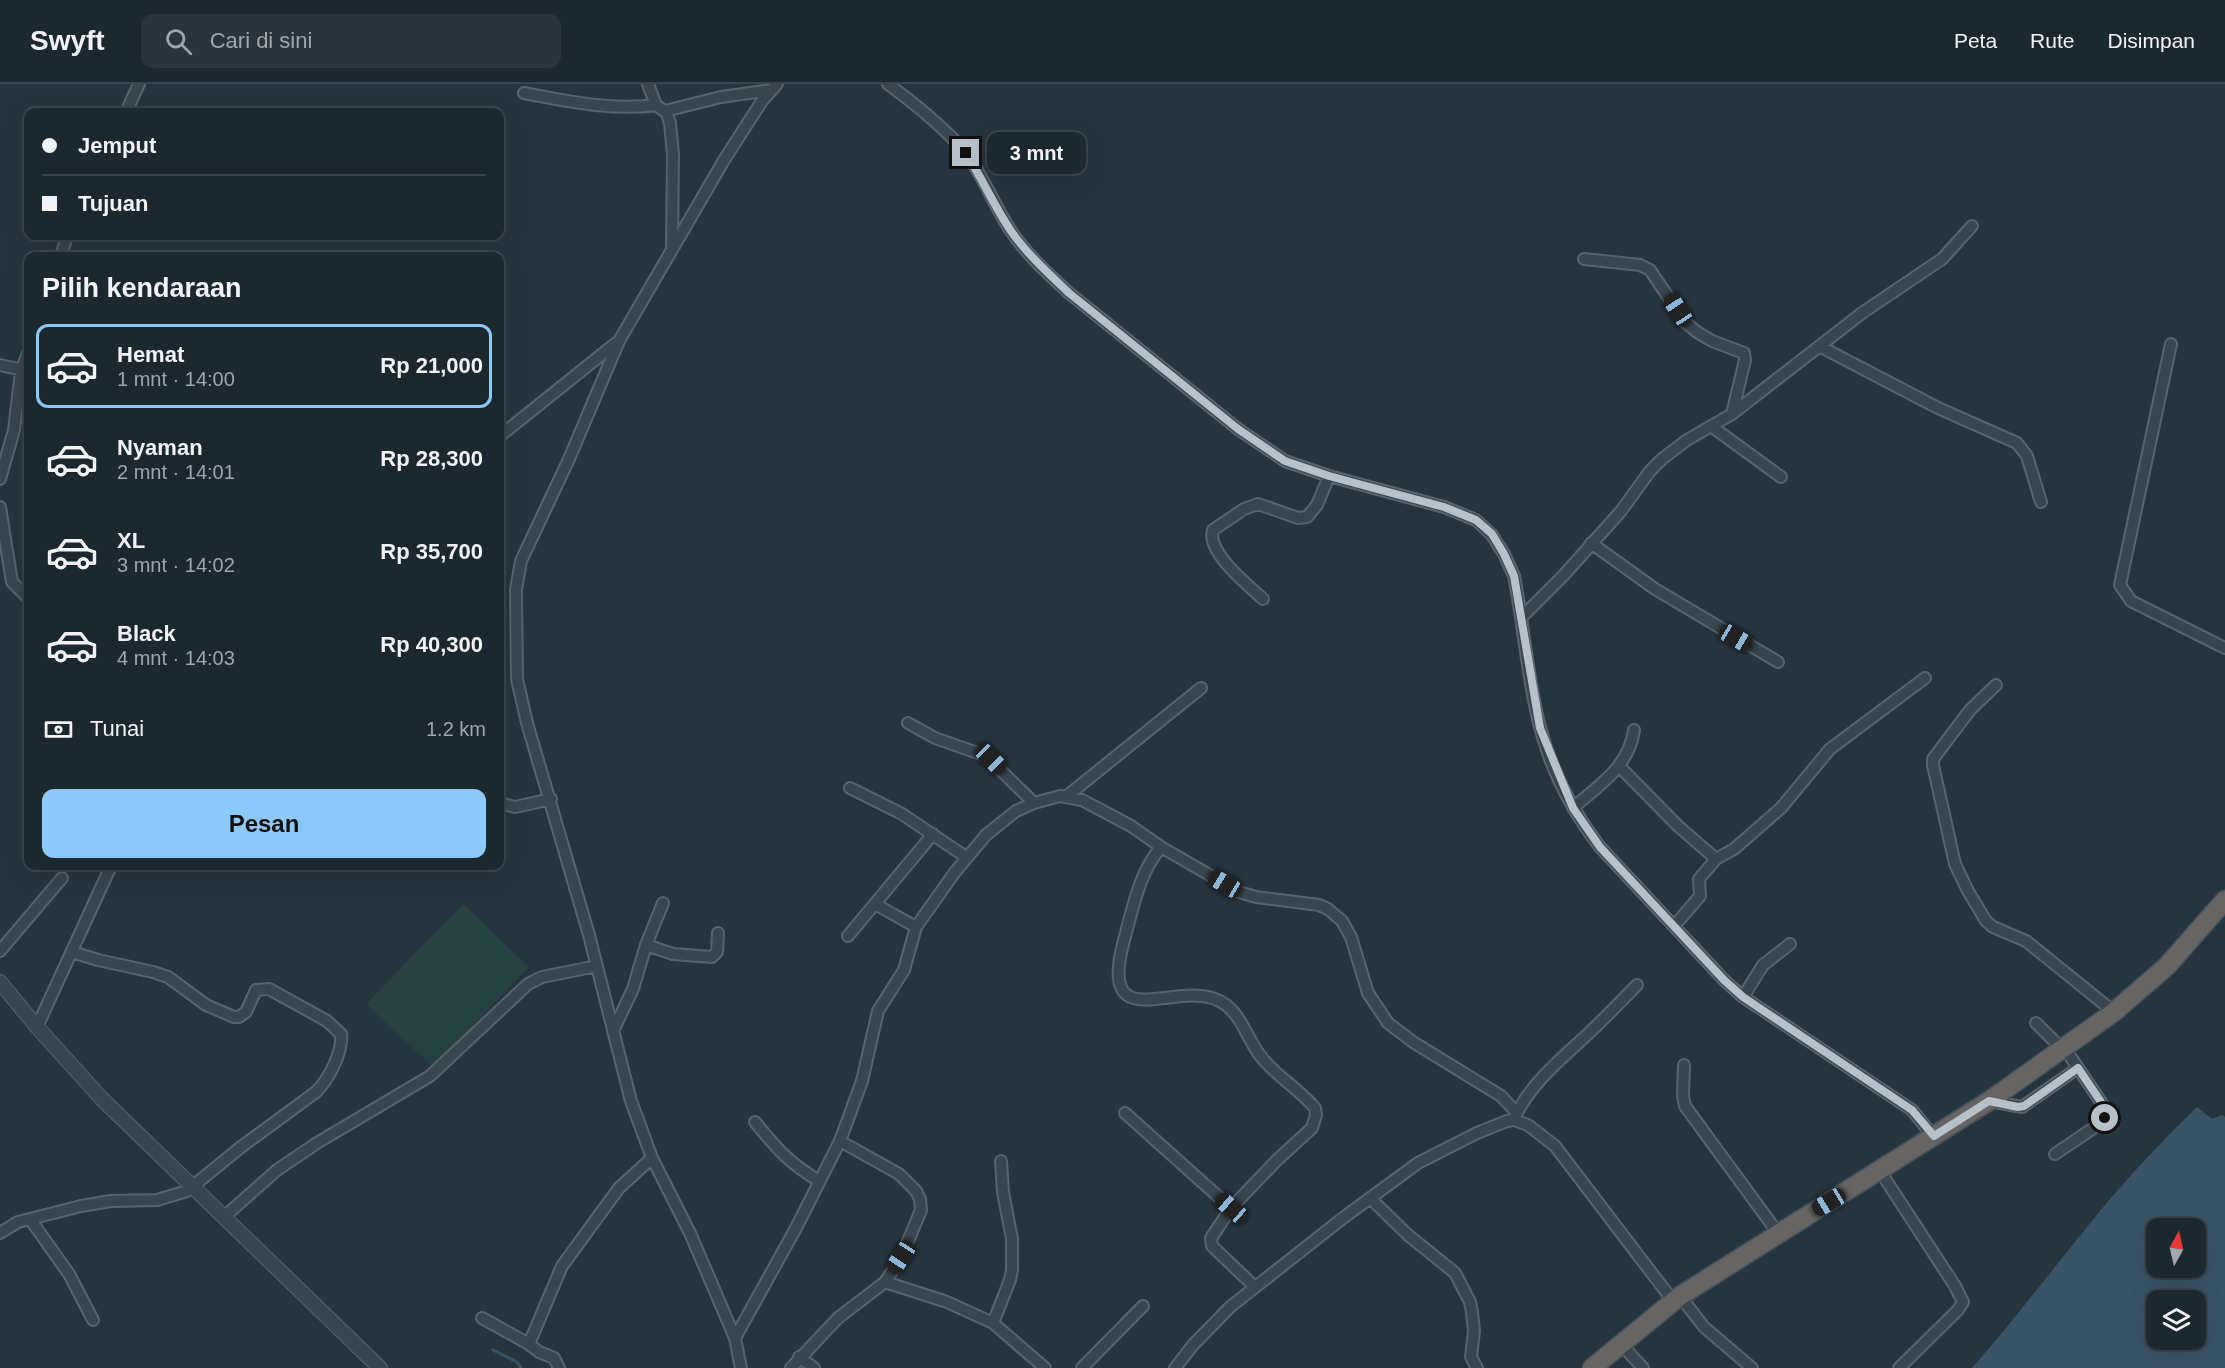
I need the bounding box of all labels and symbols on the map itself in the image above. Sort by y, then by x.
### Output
callout: 3 mnt [987,132,1086,174]
route end [952,139,979,166]
car [1661,290,1695,330]
car [1716,621,1756,655]
car [972,740,1010,778]
car [1205,867,1245,901]
route start [2091,1104,2118,1131]
car [1809,1185,1849,1219]
car [1212,1189,1250,1227]
north arrow [2146,1218,2206,1278]
car [884,1237,918,1277]

